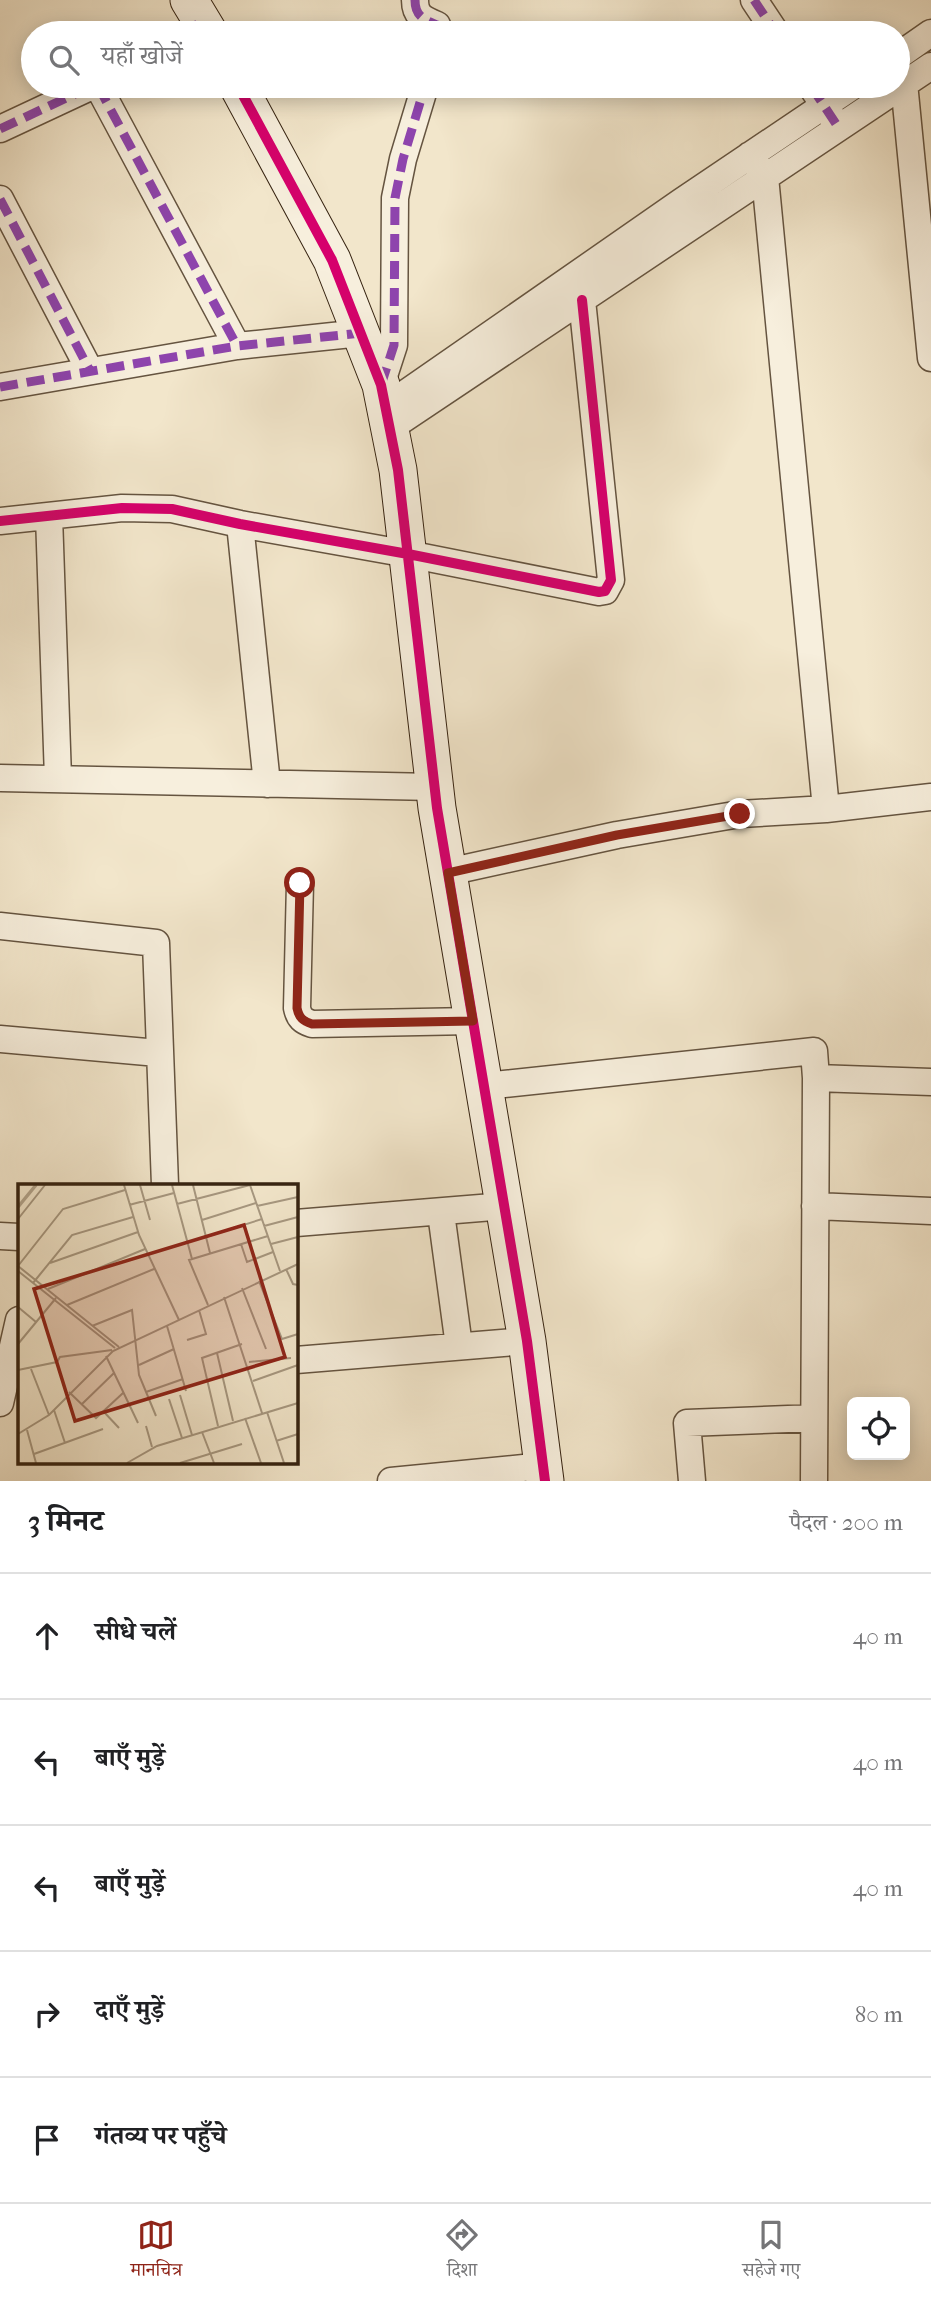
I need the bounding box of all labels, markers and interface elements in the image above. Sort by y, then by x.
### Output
search box [21,21,910,98]
text: यहाँ खोजें [101,40,183,71]
icon: search [45,41,83,79]
route end [724,798,755,829]
route start [284,867,315,898]
inset map [18,1184,298,1464]
map controls [847,1397,910,1460]
button: locate [847,1397,910,1460]
text: 3 मिनट [28,1504,104,1539]
text: पैदल · 200 m [790,1509,903,1536]
text: सीधे चलें [95,1616,176,1647]
icon: ahead [28,1617,66,1655]
text: 40 m [853,1623,903,1650]
text: बाएँ मुड़ें [95,1742,165,1773]
icon: left [28,1743,66,1781]
text: 40 m [853,1749,903,1776]
text: बाएँ मुड़ें [95,1868,165,1899]
icon: left [28,1869,66,1907]
text: 40 m [853,1875,903,1902]
text: दाएँ मुड़ें [95,1994,164,2025]
icon: right [28,1995,66,2033]
text: 80 m [855,2001,903,2028]
text: गंतव्य पर पहुँचे [95,2120,226,2151]
icon: arrive [28,2121,66,2159]
tab: मानचित्र [131,2216,182,2288]
tab: दिशा [443,2216,481,2288]
tab: सहेजे गए [742,2216,800,2288]

